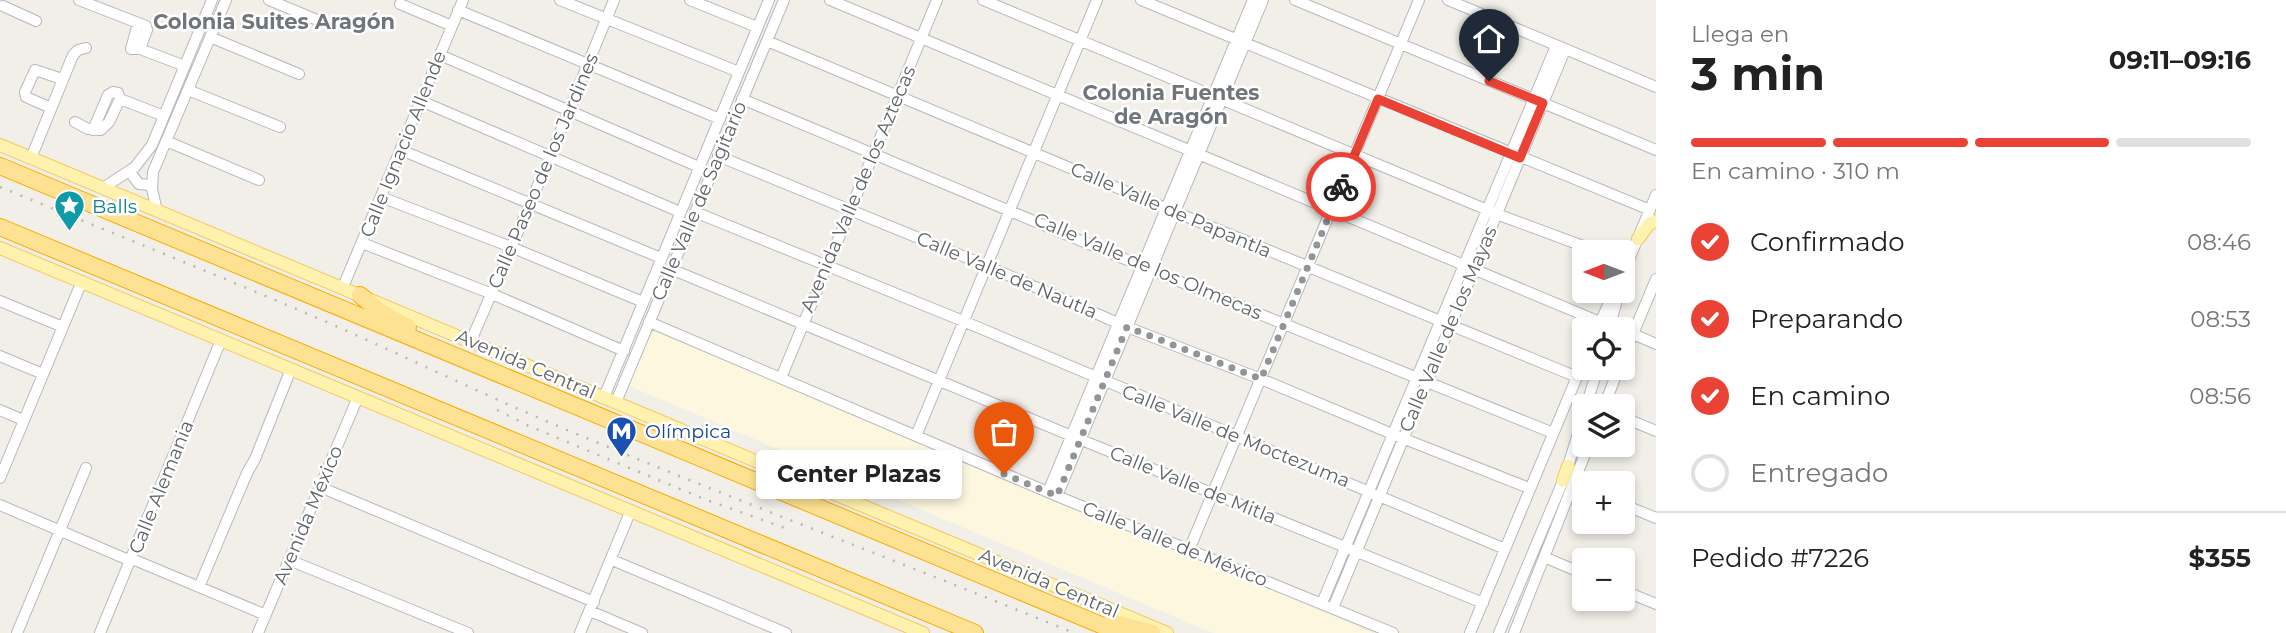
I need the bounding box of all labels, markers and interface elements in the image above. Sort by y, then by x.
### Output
district label: Colonia Suites Aragón [153,9,395,34]
pin [1459,9,1519,81]
icon: home [1470,20,1508,58]
text: Llega en [1691,20,1789,48]
text: 09:11–09:16 [2109,44,2251,76]
text: 3 min [1691,45,1825,102]
street label: Calle Ignacio Allende [355,47,451,241]
street label: Calle Paseo de los Jardines [483,50,603,292]
street label: Avenida Valle de los Aztecas [796,62,920,316]
district label: Colonia Fuentes de Aragón [1083,80,1259,129]
street label: Calle Valle de Sagitario [646,98,752,304]
courier [1306,152,1376,222]
street label: Calle Valle de Papantla [1067,157,1275,263]
text: En camino · 310 m [1691,157,1900,185]
icon: bike [1322,168,1360,206]
place icon: Balls [52,189,86,233]
place label: Balls [92,195,137,218]
street label: Calle Valle de los Olmecas [1030,207,1266,325]
street label: Calle Valle de los Mayas [1394,223,1502,435]
icon: check [1691,223,1729,261]
street label: Calle Valle de Nautla [913,226,1101,324]
text: Confirmado [1750,226,1905,258]
text: 08:46 [2187,228,2251,256]
north arrow [1572,240,1634,303]
map controls [1572,240,1635,611]
icon: check [1691,300,1729,338]
text: Preparando [1750,303,1903,335]
text: 08:53 [2190,305,2251,333]
button: locate [1572,317,1635,380]
street label: Avenida Central [453,324,599,404]
icon: check [1691,377,1729,415]
street label: Calle Valle de Moctezuma [1119,380,1353,492]
text: En camino [1750,380,1890,412]
text: 08:56 [2189,382,2251,410]
button: layers [1572,394,1635,457]
pin [974,402,1034,474]
icon: bag [985,413,1023,451]
metro station icon: Olímpica [605,414,639,458]
street label: Calle Alemania [124,417,198,557]
place label: Olímpica [645,420,731,443]
street label: Calle Valle de Mitla [1106,441,1280,529]
street label: Avenida México [268,442,348,588]
callout: Center Plazas [755,449,962,498]
text: Entregado [1750,457,1888,489]
text: Center Plazas [777,460,941,488]
button: + [1572,471,1635,534]
street label: Calle Valle de México [1079,496,1271,592]
text: Pedido #7226 [1691,542,1869,574]
text: $355 [2189,542,2251,574]
street label: Avenida Central [976,543,1122,623]
button: − [1572,548,1635,611]

